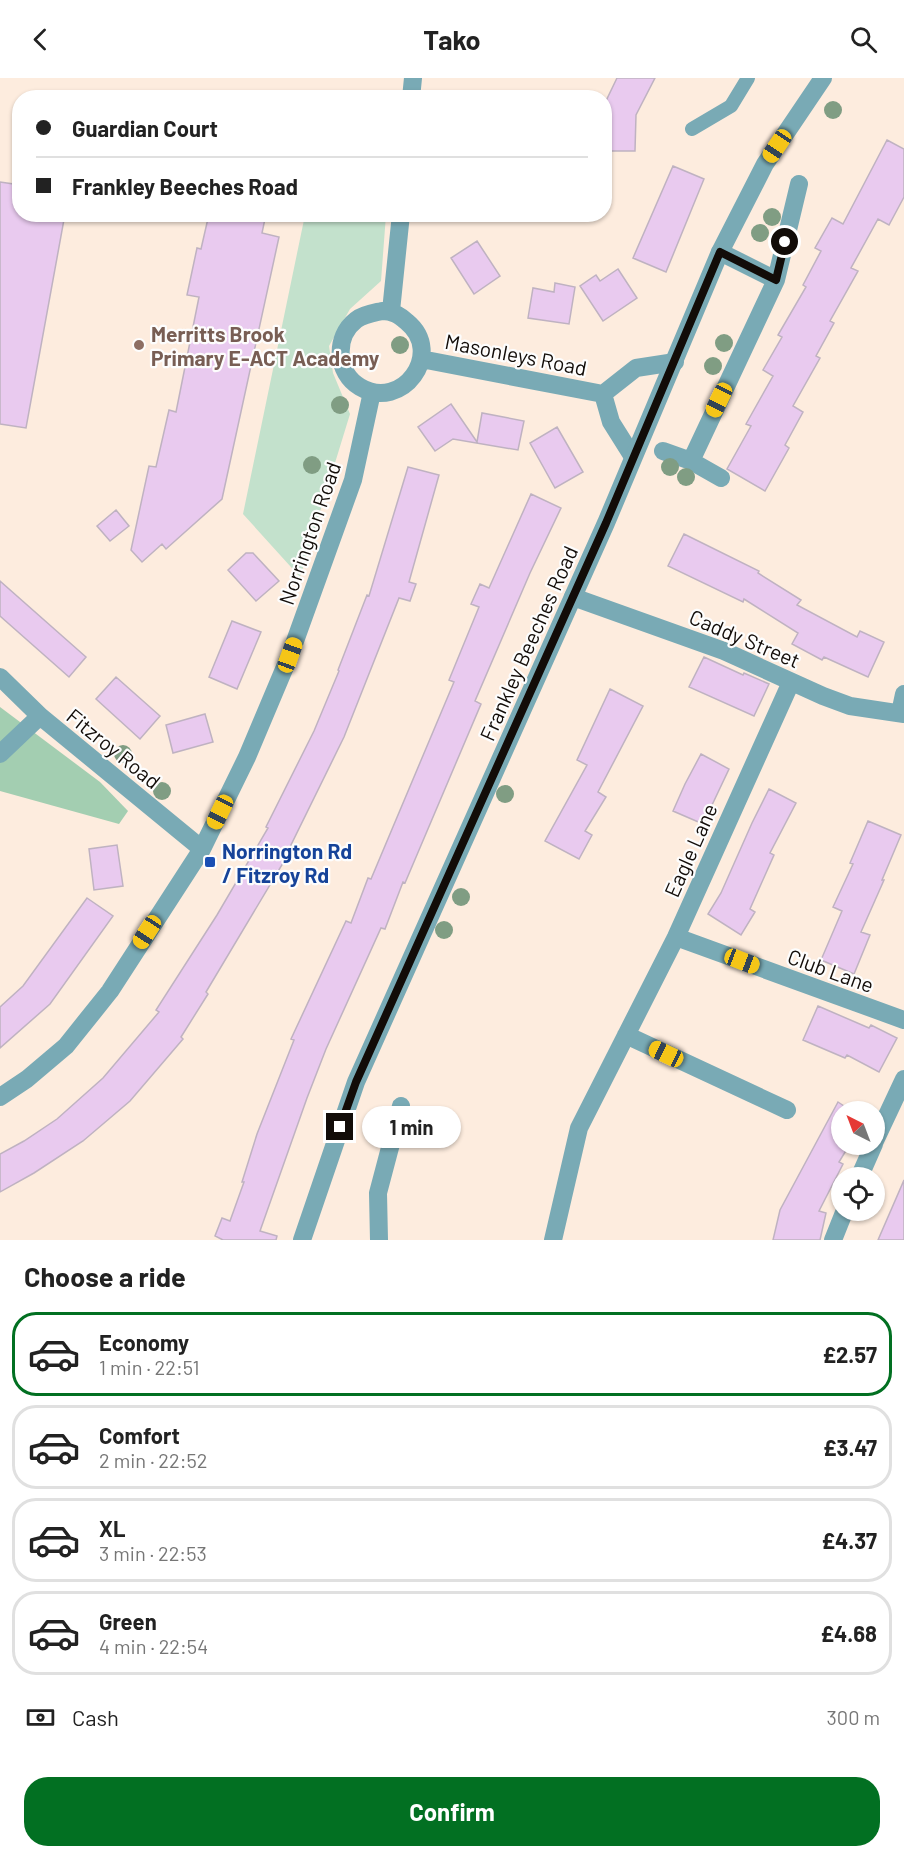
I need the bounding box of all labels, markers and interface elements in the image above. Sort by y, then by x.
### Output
icon: back [24,23,57,56]
text: Tako [423,23,481,55]
icon: search [847,23,880,56]
text: Guardian Court [72,115,218,141]
car [759,126,795,166]
text: Frankley Beeches Road [72,173,298,199]
route start [771,228,798,255]
place label: Merritts Brook Primary E-ACT Academy [151,321,380,370]
street label: Masonleys Road [443,328,589,380]
marker: Merritts Brook Primary E-ACT Academy [132,338,146,352]
car [703,380,735,420]
street label: Norrington Road [273,458,345,608]
street label: Frankley Beeches Road [474,542,582,744]
street label: Caddy Street [686,604,804,672]
car [275,635,305,675]
street label: Fitzroy Road [62,703,166,793]
car [204,792,236,832]
street label: Eagle Lane [658,799,722,901]
place label: Norrington Rd / Fitzroy Rd [222,838,352,887]
marker: Norrington Rd / Fitzroy Rd [203,855,217,869]
car [130,912,164,952]
street label: Club Lane [785,943,877,997]
car [722,946,762,976]
car [646,1038,686,1070]
north arrow [831,1101,885,1155]
map controls [831,1101,885,1221]
callout: 1 min [361,1106,460,1148]
route end [326,1113,353,1140]
text: 1 min [390,1115,433,1139]
button: locate [831,1167,885,1221]
text: Choose a ride [24,1260,186,1292]
icon: car [27,1327,81,1381]
text: Economy [99,1329,189,1355]
text: £2.57 [822,1341,877,1367]
text: 1 min · 22:51 [99,1355,200,1379]
icon: car [27,1420,81,1474]
text: Comfort [99,1422,180,1448]
text: £3.47 [823,1434,877,1460]
text: 2 min · 22:52 [99,1448,208,1472]
icon: car [27,1513,81,1567]
text: XL [99,1515,125,1541]
text: £4.37 [821,1527,877,1553]
text: 3 min · 22:53 [99,1541,207,1565]
icon: car [27,1606,81,1660]
text: Green [99,1608,157,1634]
text: £4.68 [821,1620,877,1646]
text: 4 min · 22:54 [99,1634,208,1658]
icon: cash [24,1701,57,1734]
text: Cash [72,1704,119,1730]
text: 300 m [827,1705,880,1729]
button: Confirm [24,1777,880,1846]

